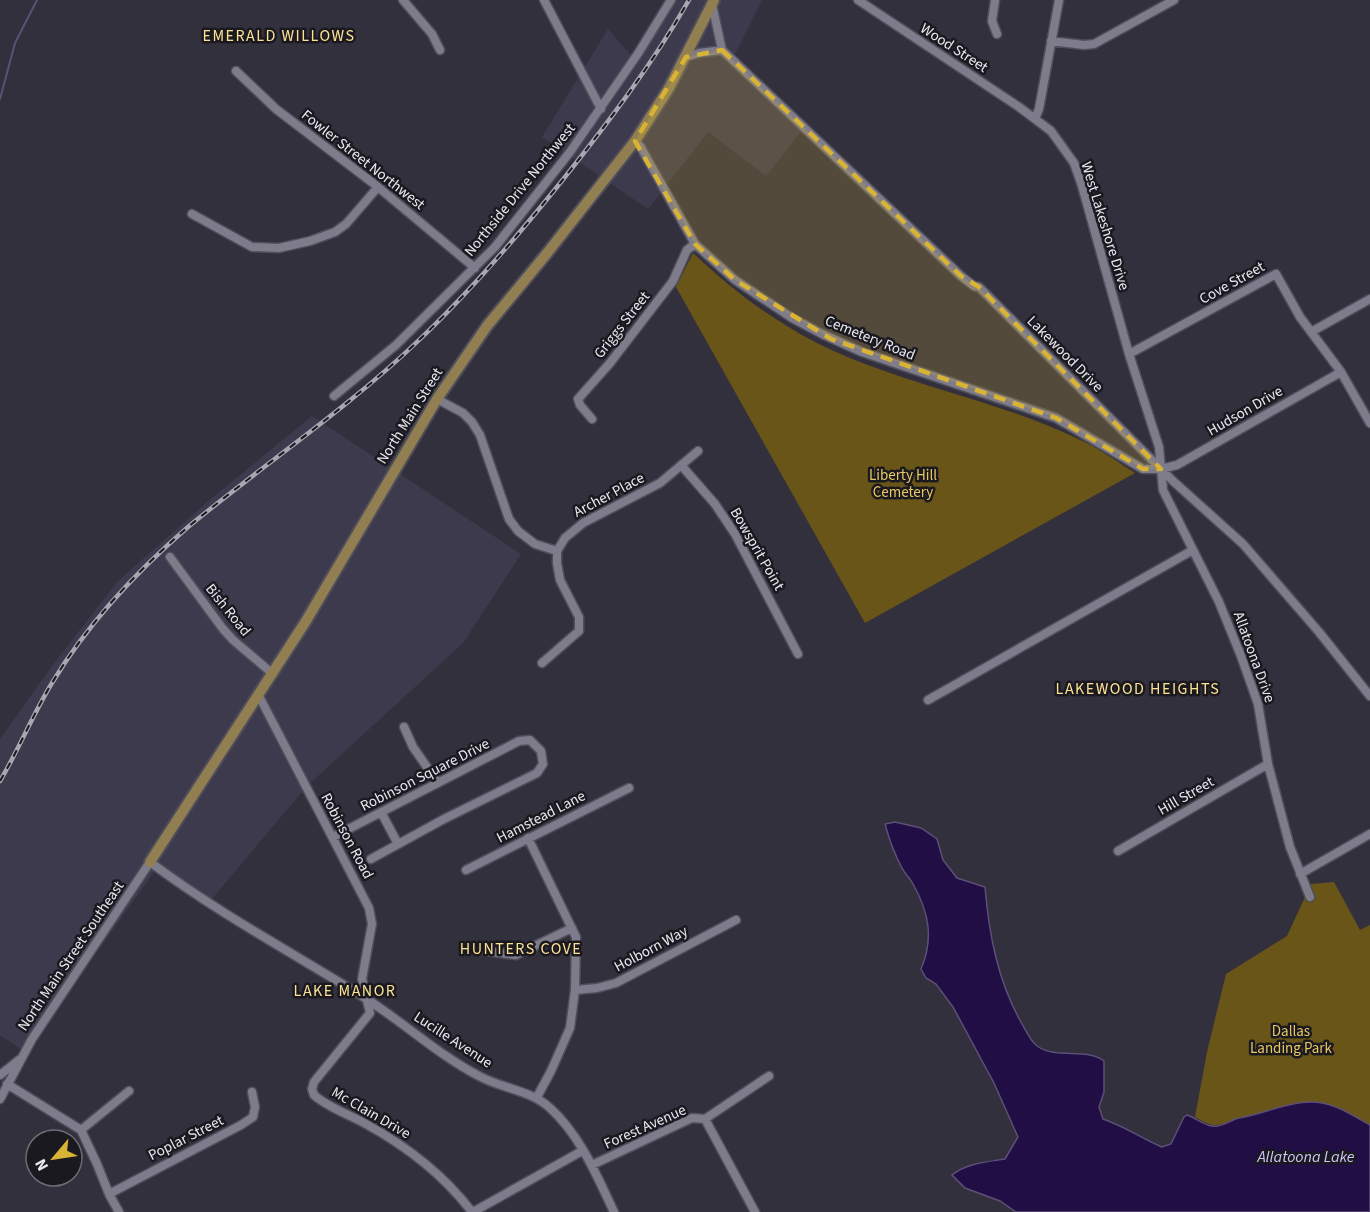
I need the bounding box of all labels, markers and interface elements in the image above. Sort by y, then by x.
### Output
street label: Wood Street [916,18,992,78]
district label: EMERALD WILLOWS [202,25,356,47]
street label: Fowler Street Northwest [297,105,429,215]
street label: Northside Drive Northwest [460,119,580,261]
street label: West Lakeshore Drive [1075,159,1135,293]
street label: Cove Street [1196,256,1268,310]
street label: Griggs Street [589,287,655,363]
street label: Cemetery Road [822,310,918,366]
street label: Lakewood Drive [1022,311,1108,397]
street label: North Main Street [372,364,448,468]
street label: Hudson Drive [1203,381,1287,441]
park label: Liberty Hill Cemetery [869,465,937,503]
street label: Archer Place [570,467,648,523]
street label: Bowsprit Point [725,504,789,594]
street label: Bish Road [200,579,256,641]
street label: Allatoona Drive [1228,609,1280,705]
district label: LAKEWOOD HEIGHTS [1056,678,1220,700]
street label: Robinson Square Drive [357,733,493,817]
street label: Hill Street [1154,771,1218,821]
street label: Hamstead Lane [493,786,589,848]
street label: Robinson Road [316,789,378,883]
street label: North Main Street Southeast [13,877,129,1035]
street label: Holborn Way [610,921,692,977]
district label: HUNTERS COVE [460,938,582,960]
district label: LAKE MANOR [294,980,396,1002]
street label: Lucille Avenue [409,1007,497,1073]
park label: Dallas Landing Park [1250,1021,1333,1059]
street label: Mc Clain Drive [328,1082,414,1144]
street label: Forest Avenue [600,1099,690,1155]
street label: Poplar Street [145,1110,227,1166]
north arrow [24,1128,84,1188]
water label: Allatoona Lake [1256,1146,1355,1168]
text: N [30,1155,54,1175]

